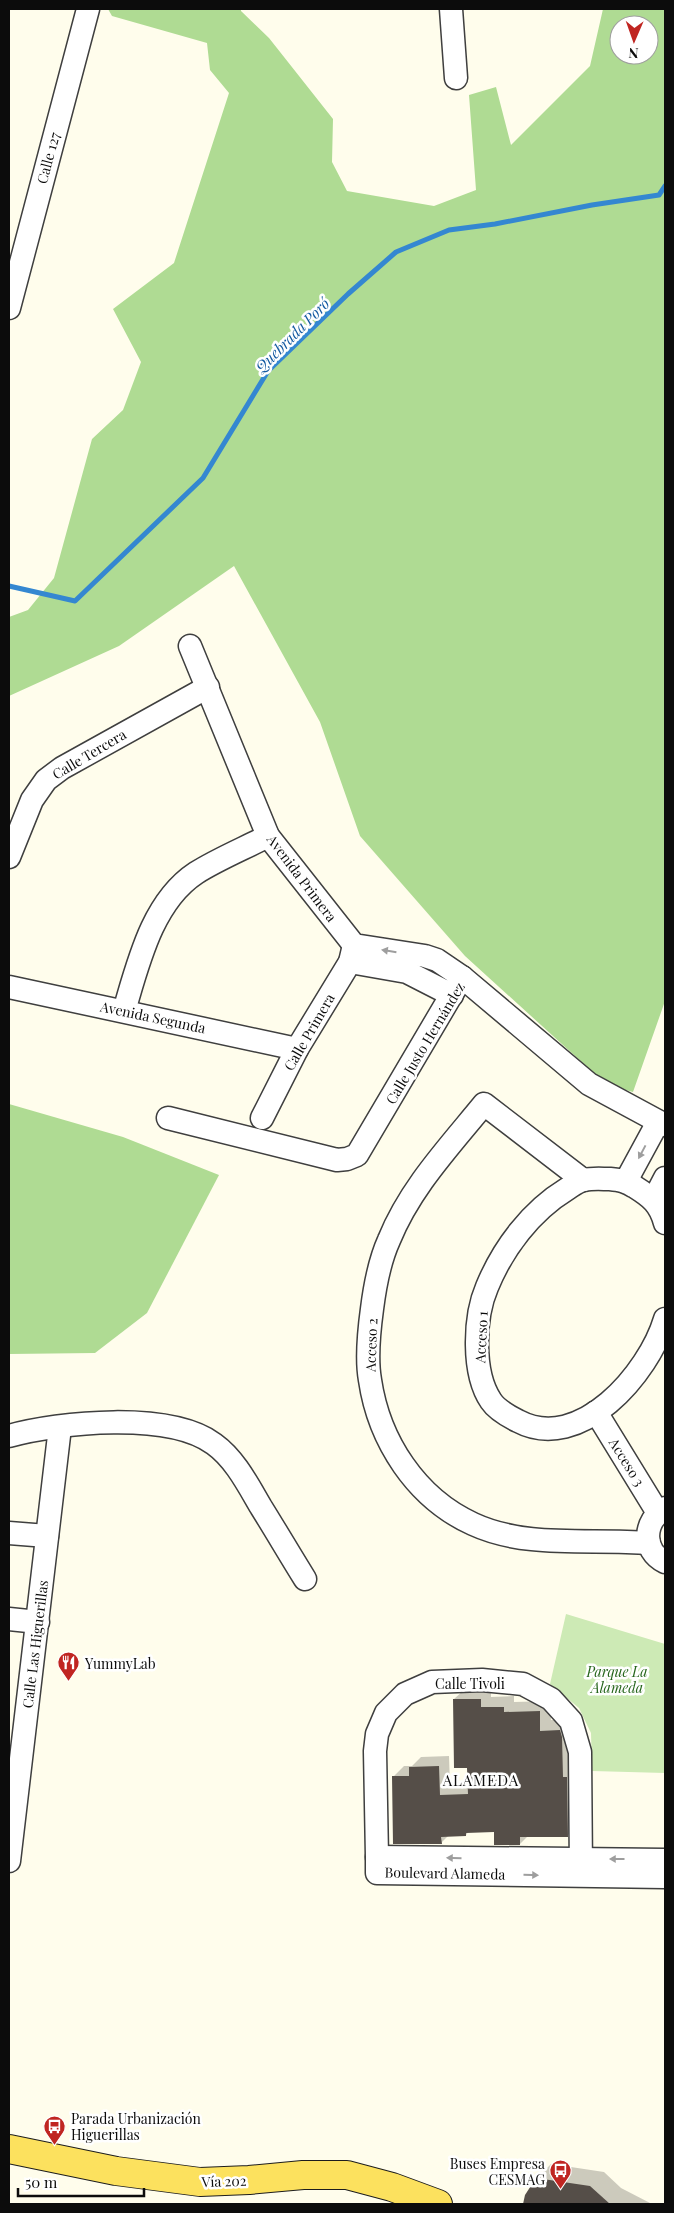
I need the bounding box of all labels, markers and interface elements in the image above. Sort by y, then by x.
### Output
north arrow [609,15,659,65]
text: N [628,44,639,63]
street label: Calle 127 [32,130,64,186]
water label: Quebrada Poró [250,293,334,377]
street label: Calle Tercera [49,724,129,783]
street label: Avenida Primera [262,830,341,926]
one-way arrow [381,946,397,954]
street label: Calle Justo Hernández [381,978,469,1108]
street label: Calle Primera [279,990,339,1074]
street label: Avenida Segunda [98,996,207,1037]
one-way arrow [638,1144,646,1159]
street label: Acceso 1 [470,1310,492,1365]
street label: Acceso 2 [361,1318,381,1373]
street label: Acceso 3 [604,1434,649,1490]
street label: Calle Las Higuerillas [18,1579,52,1709]
restaurant icon: YummyLab [57,1651,81,1682]
place label: YummyLab [84,1654,156,1673]
park label: Parque La Alameda [585,1662,648,1697]
street label: Calle Tivoli [435,1674,505,1693]
district label: ALAMEDA [442,1770,519,1790]
one-way arrow [446,1854,462,1862]
one-way arrow [608,1855,624,1863]
street label: Boulevard Alameda [385,1862,506,1884]
one-way arrow [523,1871,539,1879]
place label: Parada Urbanización Higuerillas [71,2109,202,2144]
bus stop icon: Parada Urbanización Higuerillas [43,2114,67,2145]
place label: Buses Empresa CESMAG [450,2154,545,2189]
bus stop icon: Buses Empresa CESMAG [549,2159,573,2190]
scale bar [18,2166,144,2198]
street label: Vía 202 [200,2171,247,2191]
text: 50 m [25,2172,58,2192]

